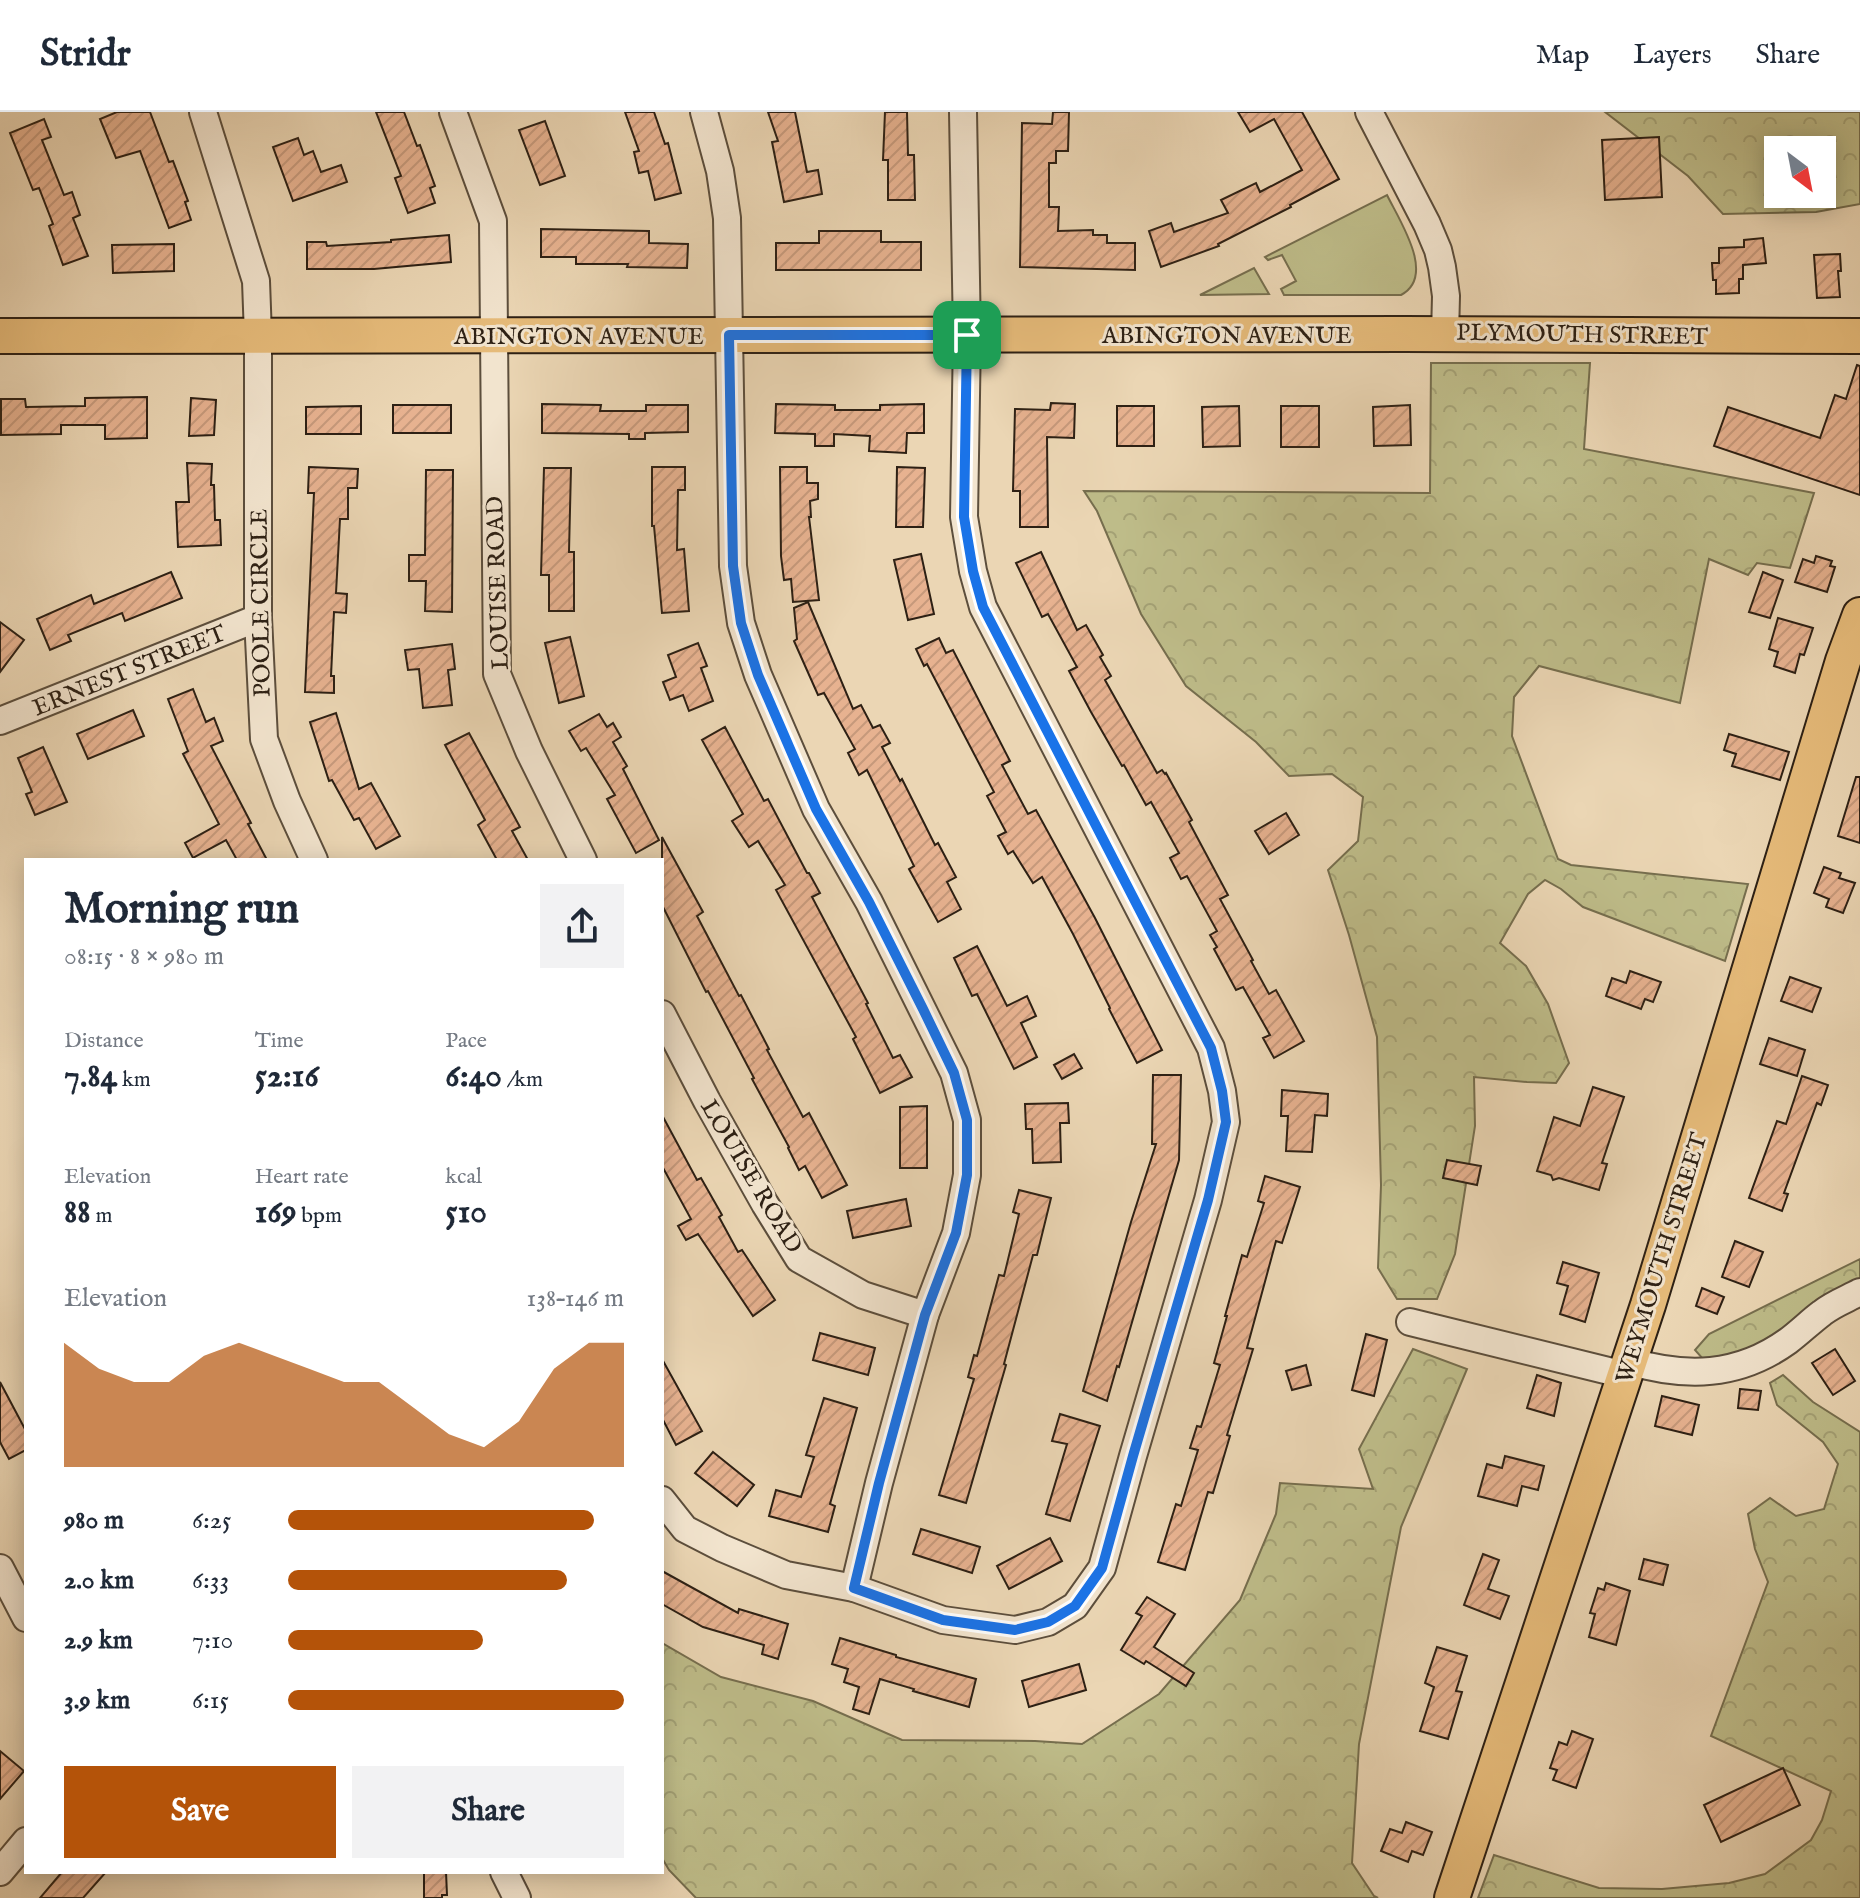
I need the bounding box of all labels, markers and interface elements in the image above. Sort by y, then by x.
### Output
text: Stridr [40,31,131,79]
text: Map [1536,38,1589,73]
text: Layers [1633,38,1712,73]
text: Share [1756,38,1820,73]
north arrow [1764,136,1836,208]
map controls [1764,136,1836,208]
pin [933,301,1001,369]
icon: arrive [945,313,989,357]
street label: PLYMOUTH STREET [1456,318,1709,353]
street label: ABINGTON AVENUE [1101,321,1352,352]
street label: ABINGTON AVENUE [453,322,704,353]
street label: LOUISE ROAD [480,495,517,670]
street label: POOLE CIRCLE [244,509,279,697]
street label: ERNEST STREET [28,618,231,724]
text: Morning run [64,882,299,938]
button: share [540,884,624,968]
text: 08:15 · 8 × 980 m [64,940,224,973]
text: Distance [64,1027,144,1055]
text: Time [255,1027,304,1055]
text: Pace [445,1027,487,1055]
text: 7.84 [64,1055,117,1098]
text: 52:16 [255,1055,319,1098]
text: 6:40 [445,1055,502,1098]
text: km [117,1066,151,1094]
text: /km [502,1066,543,1094]
street label: LOUISE ROAD [693,1094,809,1259]
street label: WEYMOUTH STREET [1610,1129,1715,1388]
text: Elevation [64,1163,151,1191]
text: Heart rate [255,1163,349,1191]
text: kcal [445,1163,482,1191]
text: 88 [64,1191,91,1234]
text: 169 [255,1191,297,1234]
text: 510 [445,1191,487,1234]
text: m [91,1202,112,1230]
text: bpm [297,1202,342,1230]
text: Elevation [64,1282,167,1315]
text: 138–146 m [527,1282,624,1315]
text: 980 m [64,1504,124,1537]
text: 6:25 [192,1504,231,1537]
text: 2.0 km [64,1564,134,1597]
text: 6:33 [192,1564,229,1597]
text: 2.9 km [64,1624,133,1657]
text: 7:10 [192,1624,233,1657]
text: 3.9 km [64,1684,130,1717]
text: 6:15 [192,1684,229,1717]
button: Save [64,1766,336,1858]
button: Share [352,1766,624,1858]

